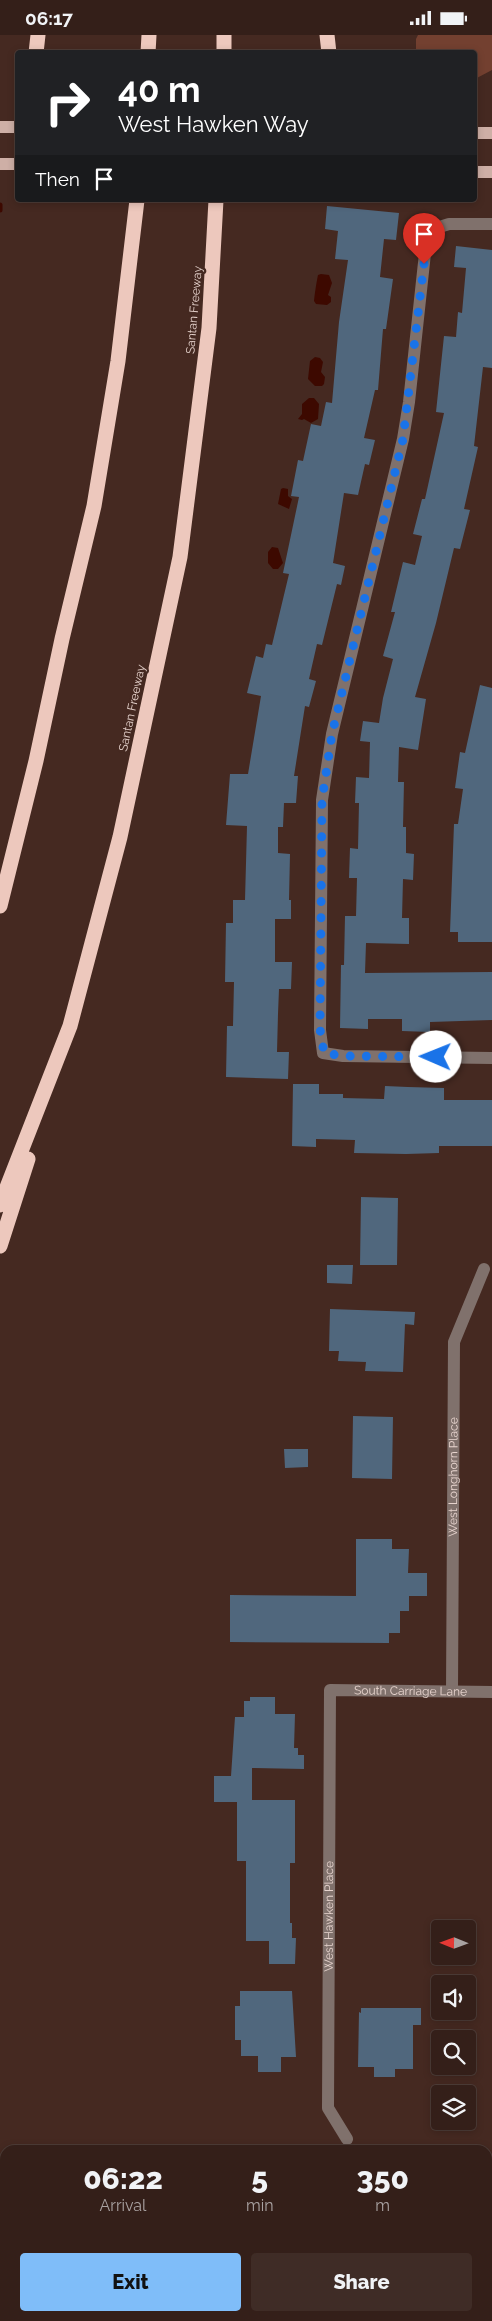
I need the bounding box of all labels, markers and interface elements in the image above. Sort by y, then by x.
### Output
text: 06:17 [25,7,73,29]
text: 40 m [118,69,200,110]
icon: right [35,70,100,135]
text: West Hawken Way [118,111,309,137]
icon: arrive [90,165,118,193]
text: Then [35,168,80,190]
pin [403,213,445,264]
icon: arrive [410,220,438,248]
street label: Santan Freeway [183,265,205,355]
street label: Santan Freeway [116,663,148,753]
position arrow [409,1030,461,1082]
street label: West Longhorn Place [446,1417,461,1537]
street label: South Carriage Lane [354,1683,467,1699]
street label: West Hawken Place [322,1861,336,1972]
north arrow [431,1920,476,1965]
map controls [431,1920,476,2130]
button: sound [431,1975,476,2020]
button: search [431,2030,476,2075]
button: layers [431,2085,476,2130]
text: 06:22 [83,2161,163,2196]
text: 5 [251,2161,268,2196]
text: 350 [357,2161,409,2196]
text: Arrival [100,2196,146,2215]
text: min [246,2196,273,2215]
text: m [375,2196,390,2215]
button: Exit [20,2253,241,2311]
button: Share [251,2253,472,2311]

